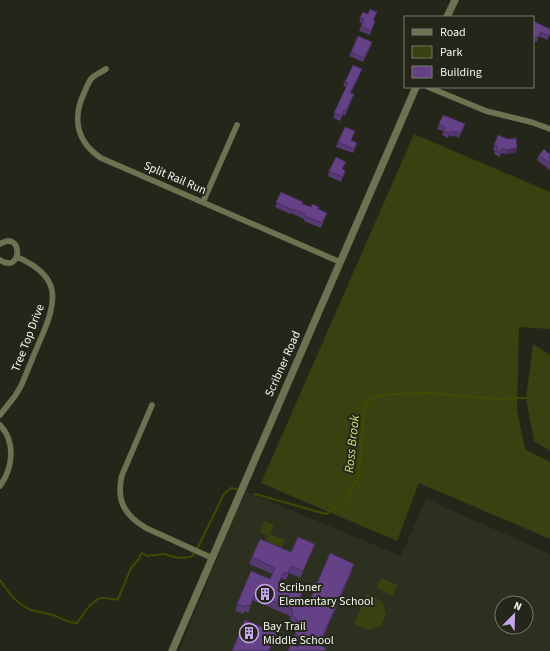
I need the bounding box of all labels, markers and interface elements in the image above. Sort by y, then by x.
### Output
legend [404,16,534,88]
text: Road [440,24,466,41]
text: Park [440,44,462,61]
text: Building [440,64,482,81]
street label: Split Rail Run [141,157,209,199]
street label: Tree Top Drive [7,302,49,374]
street label: Scribner Road [261,328,305,400]
water label: Ross Brook [340,413,364,474]
place label: Scribner Elementary School [279,579,374,610]
building icon: Scribner Elementary School [254,583,276,605]
north arrow [494,595,534,635]
text: N [511,598,524,615]
place label: Bay Trail Middle School [263,618,334,649]
building icon: Bay Trail Middle School [238,622,260,644]

